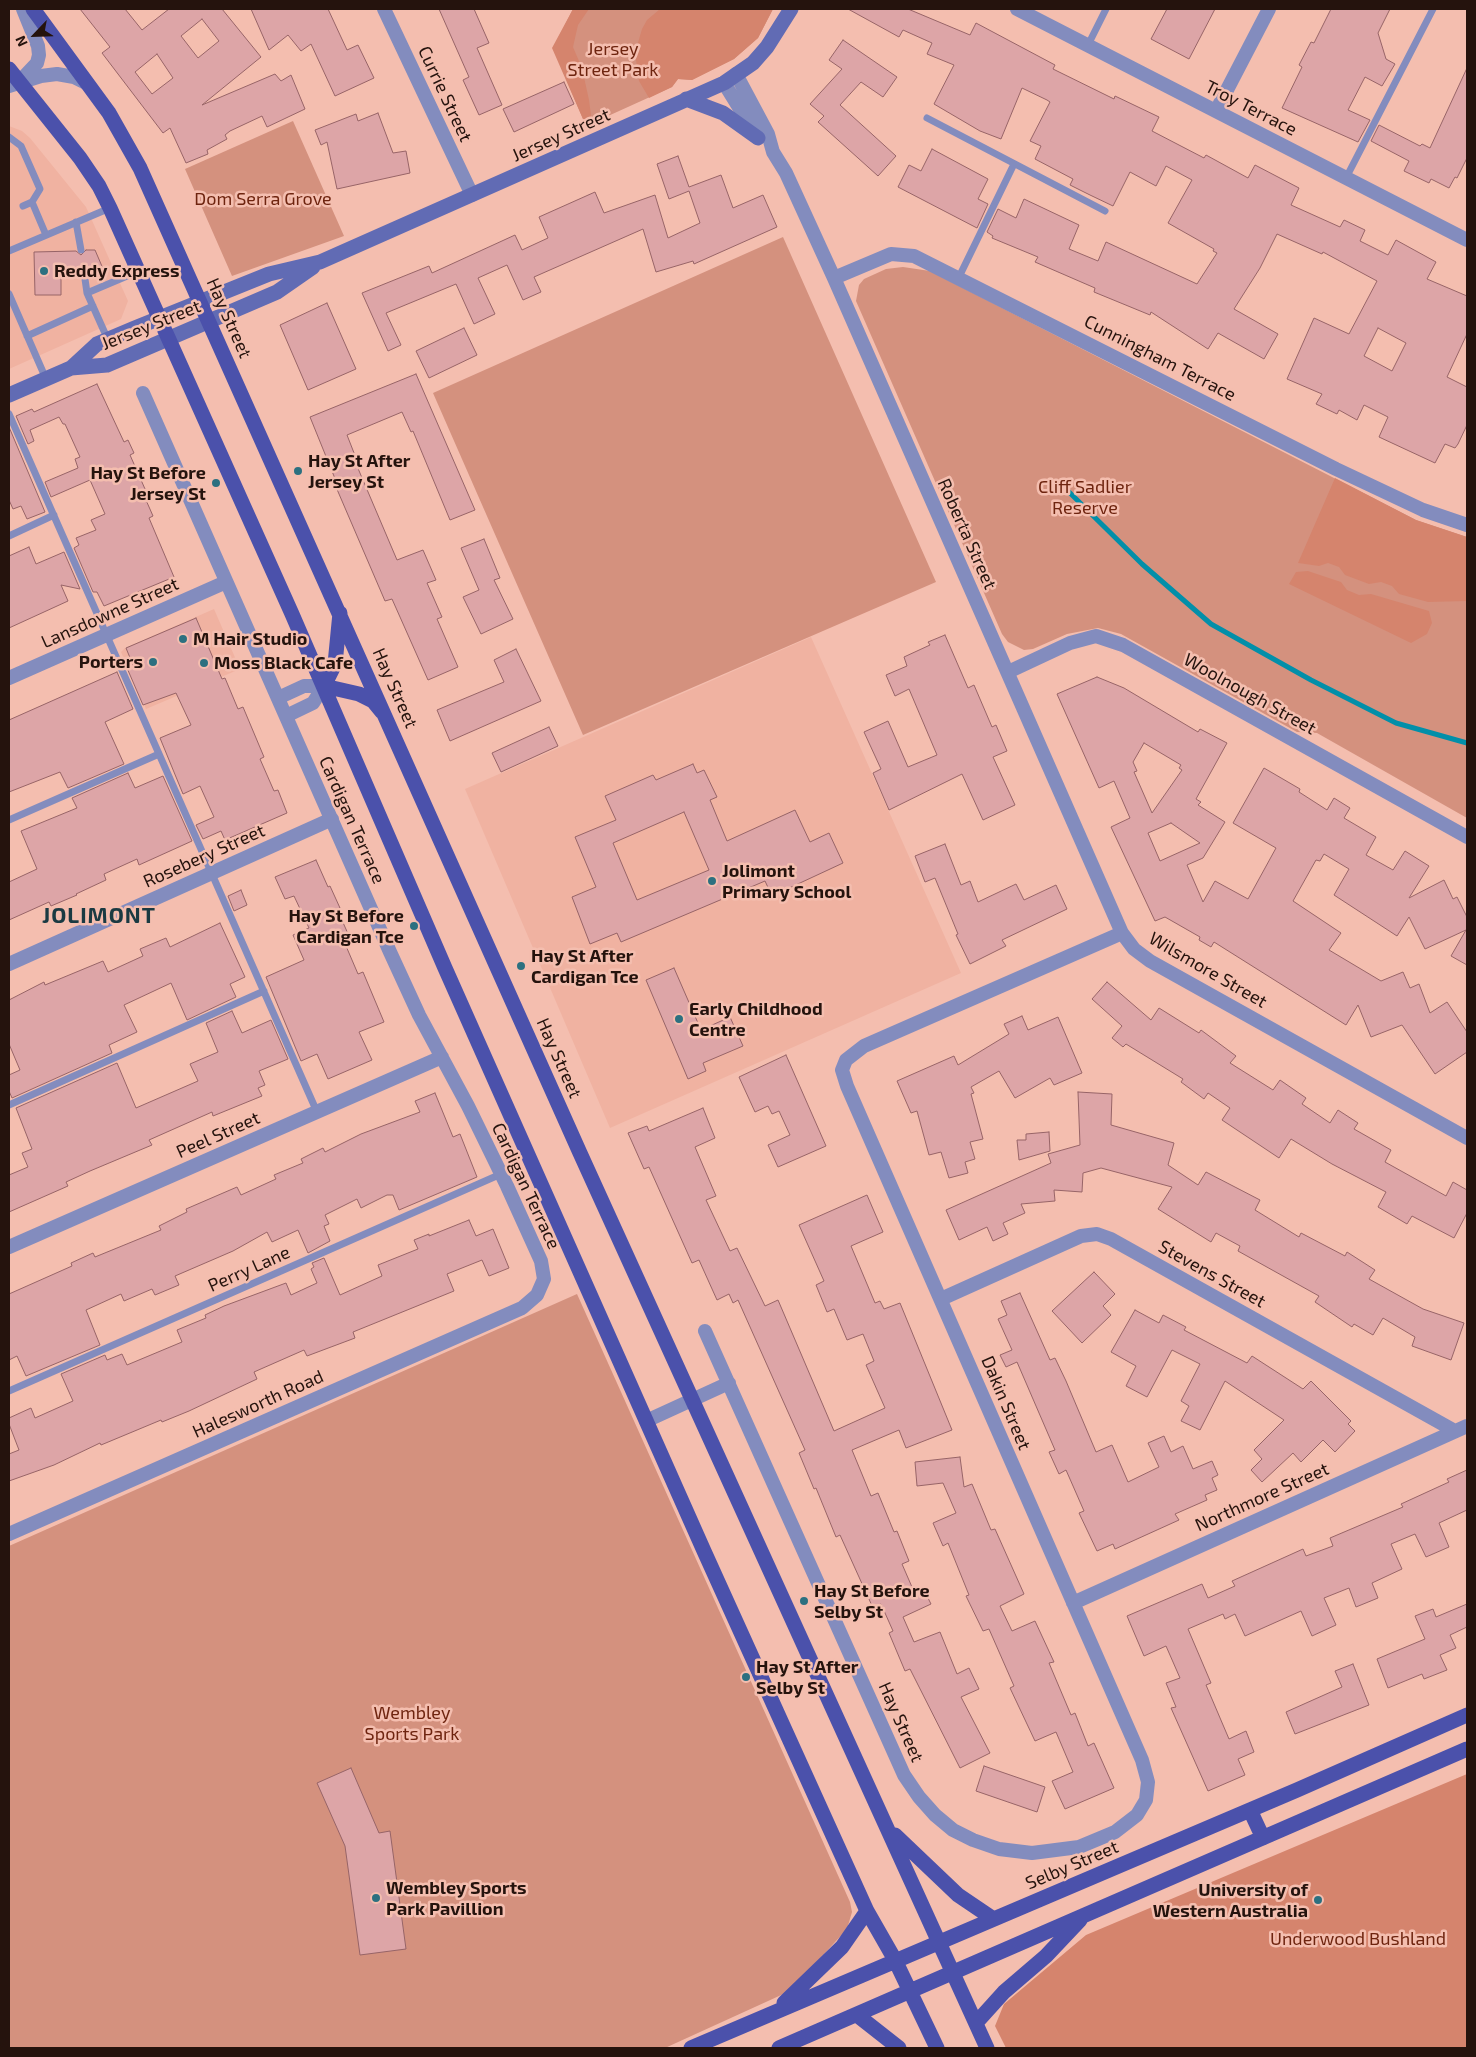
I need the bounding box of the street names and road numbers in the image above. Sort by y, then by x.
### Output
street label: Currie Street [413,43,477,145]
street label: Troy Terrace [1201,76,1301,140]
street label: Jersey Street [509,104,613,166]
street label: Hay Street [202,275,256,361]
street label: Jersey Street [98,295,204,355]
street label: Cunningham Terrace [1081,310,1239,406]
street label: Roberta Street [933,475,1001,593]
street label: Lansdowne Street [38,573,182,653]
street label: Hay Street [368,645,422,731]
street label: Woolnough Street [1180,649,1320,739]
street label: Cardigan Terrace [314,753,390,887]
street label: Rosebery Street [140,820,268,892]
street label: Wilsmore Street [1145,927,1271,1013]
street label: Hay Street [532,1015,586,1101]
street label: Peel Street [173,1107,263,1163]
street label: Cardigan Terrace [487,1119,565,1253]
street label: Stevens Street [1155,1236,1269,1312]
street label: Perry Lane [205,1241,293,1297]
street label: Dakin Street [977,1353,1035,1453]
street label: Halesworth Road [189,1365,327,1443]
street label: Northmore Street [1192,1458,1332,1536]
street label: Hay Street [874,1679,928,1765]
street label: Selby Street [1022,1836,1122,1894]

